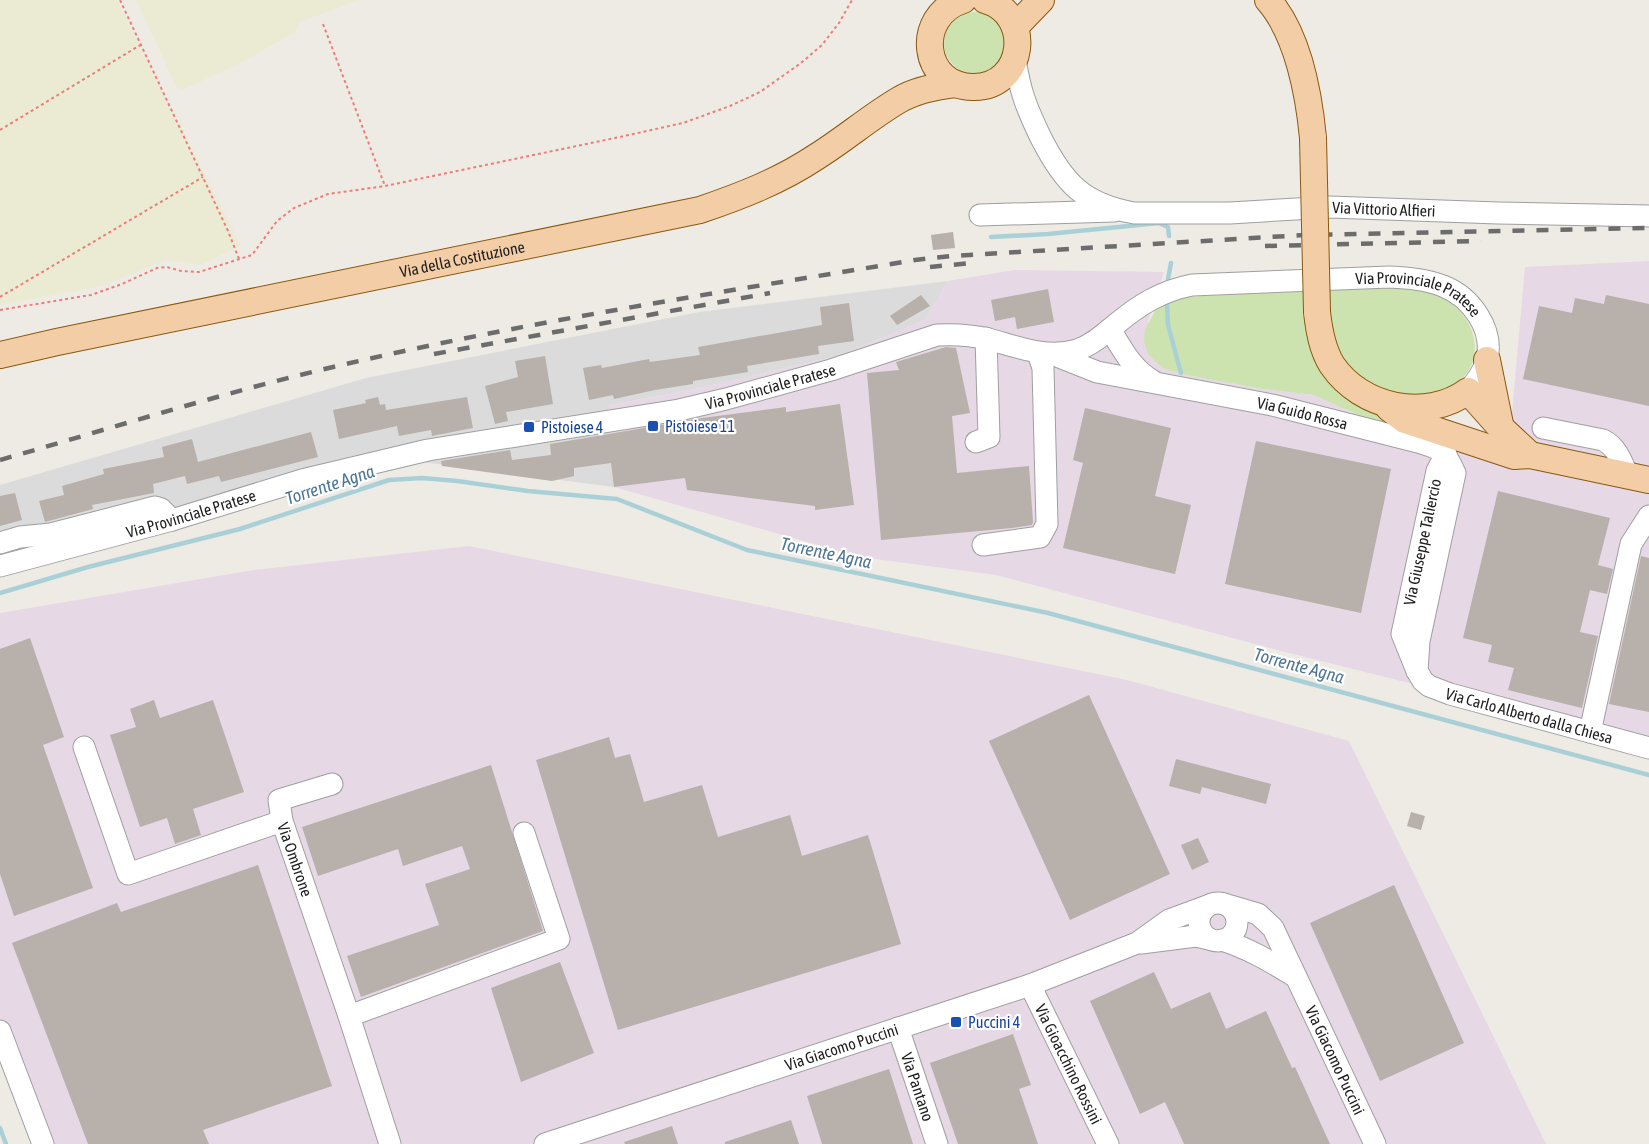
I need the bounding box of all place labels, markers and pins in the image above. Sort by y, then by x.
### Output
place label: Pistoiese 11 [665,417,735,435]
place label: Pistoiese 4 [541,418,603,436]
marker: Pistoiese 11 [646,419,660,433]
marker: Pistoiese 4 [522,420,536,434]
place label: Puccini 4 [968,1013,1020,1031]
marker: Puccini 4 [949,1015,963,1029]

